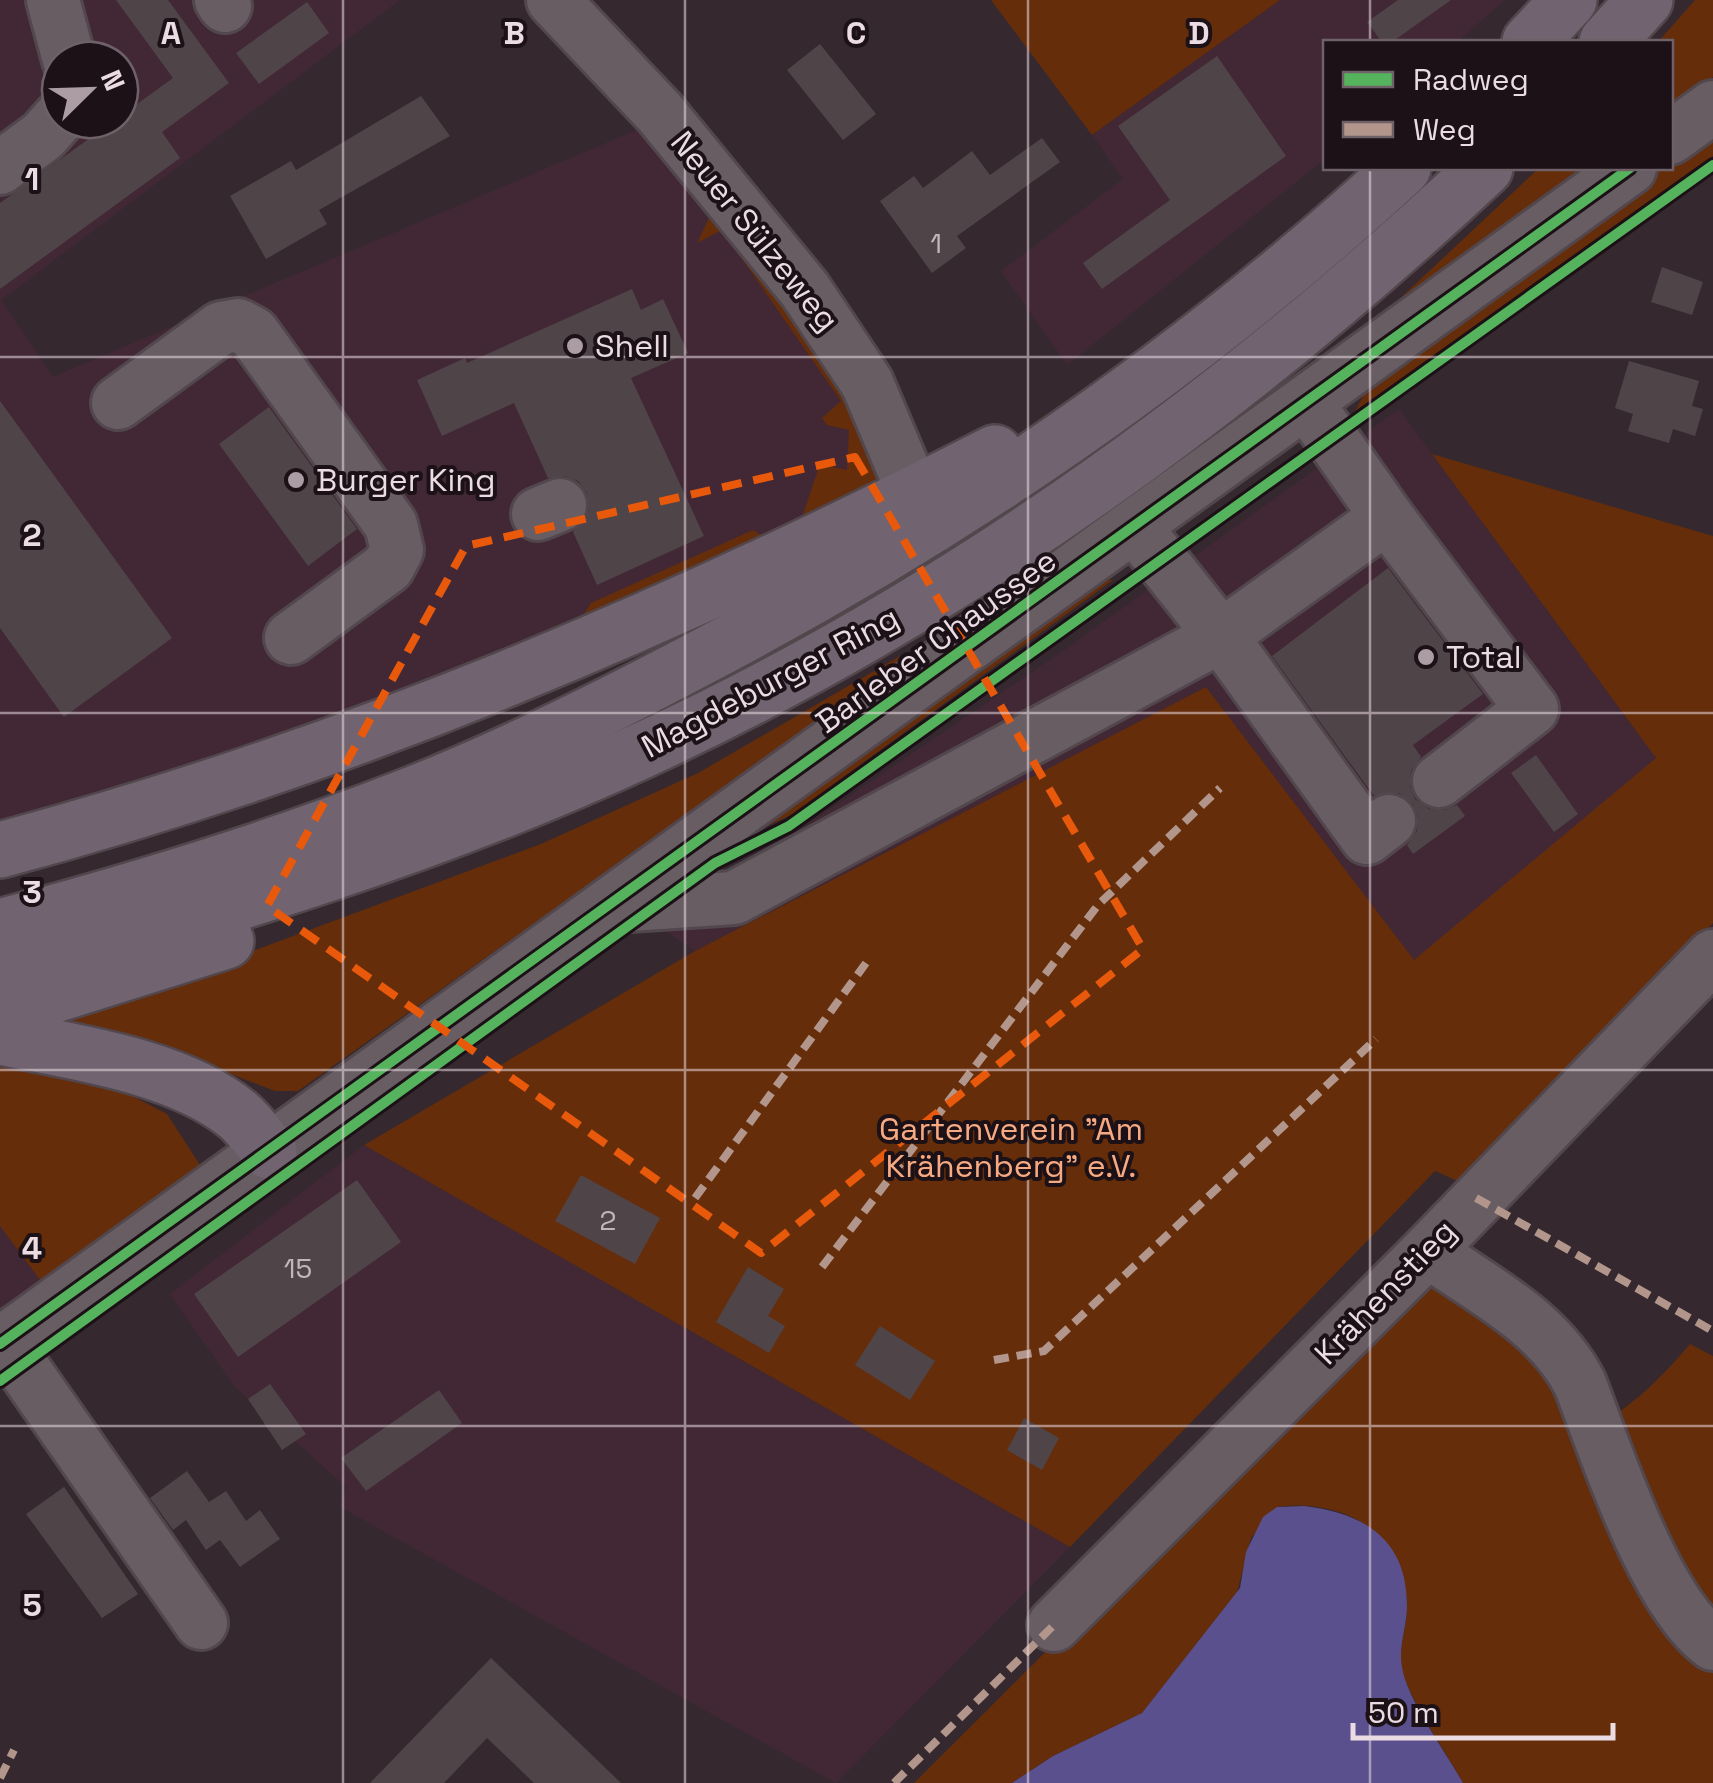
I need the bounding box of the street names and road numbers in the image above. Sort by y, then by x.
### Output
street label: Neuer Sülzeweg [662,123,848,339]
street label: Barleber Chaussee [808,540,1064,742]
street label: Magdeburger Ring [635,597,905,767]
street label: Krähenstieg [1306,1211,1464,1373]

